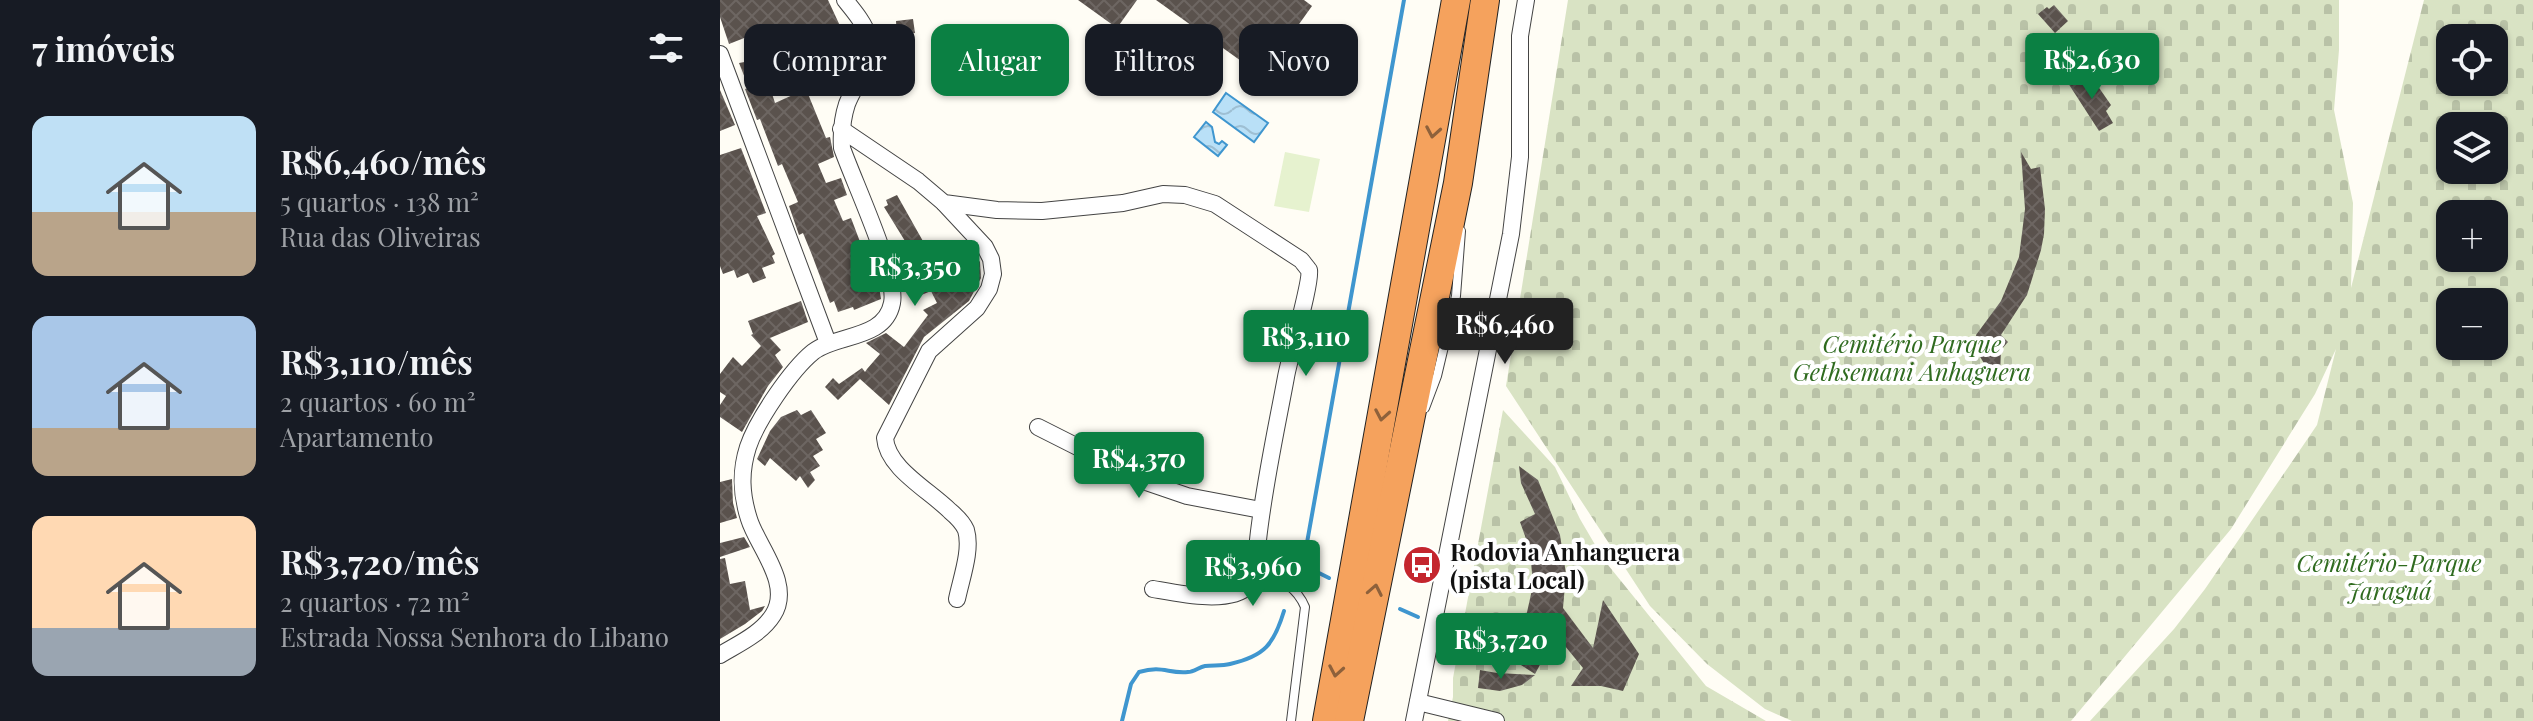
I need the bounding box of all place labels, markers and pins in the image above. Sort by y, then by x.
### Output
pin: R$2,630 [2018,33,2166,101]
pin: R$3,350 [841,240,989,308]
pin: R$6,460 [1431,298,1579,366]
pin: R$3,110 [1232,310,1380,378]
pin: R$4,370 [1065,432,1213,500]
place label: Rodovia Anhanguera (pista Local) [1450,535,1681,595]
pin: R$3,960 [1179,540,1327,608]
bus stop icon: Rodovia Anhanguera (pista Local) [1401,544,1443,586]
pin: R$3,720 [1427,613,1575,681]

